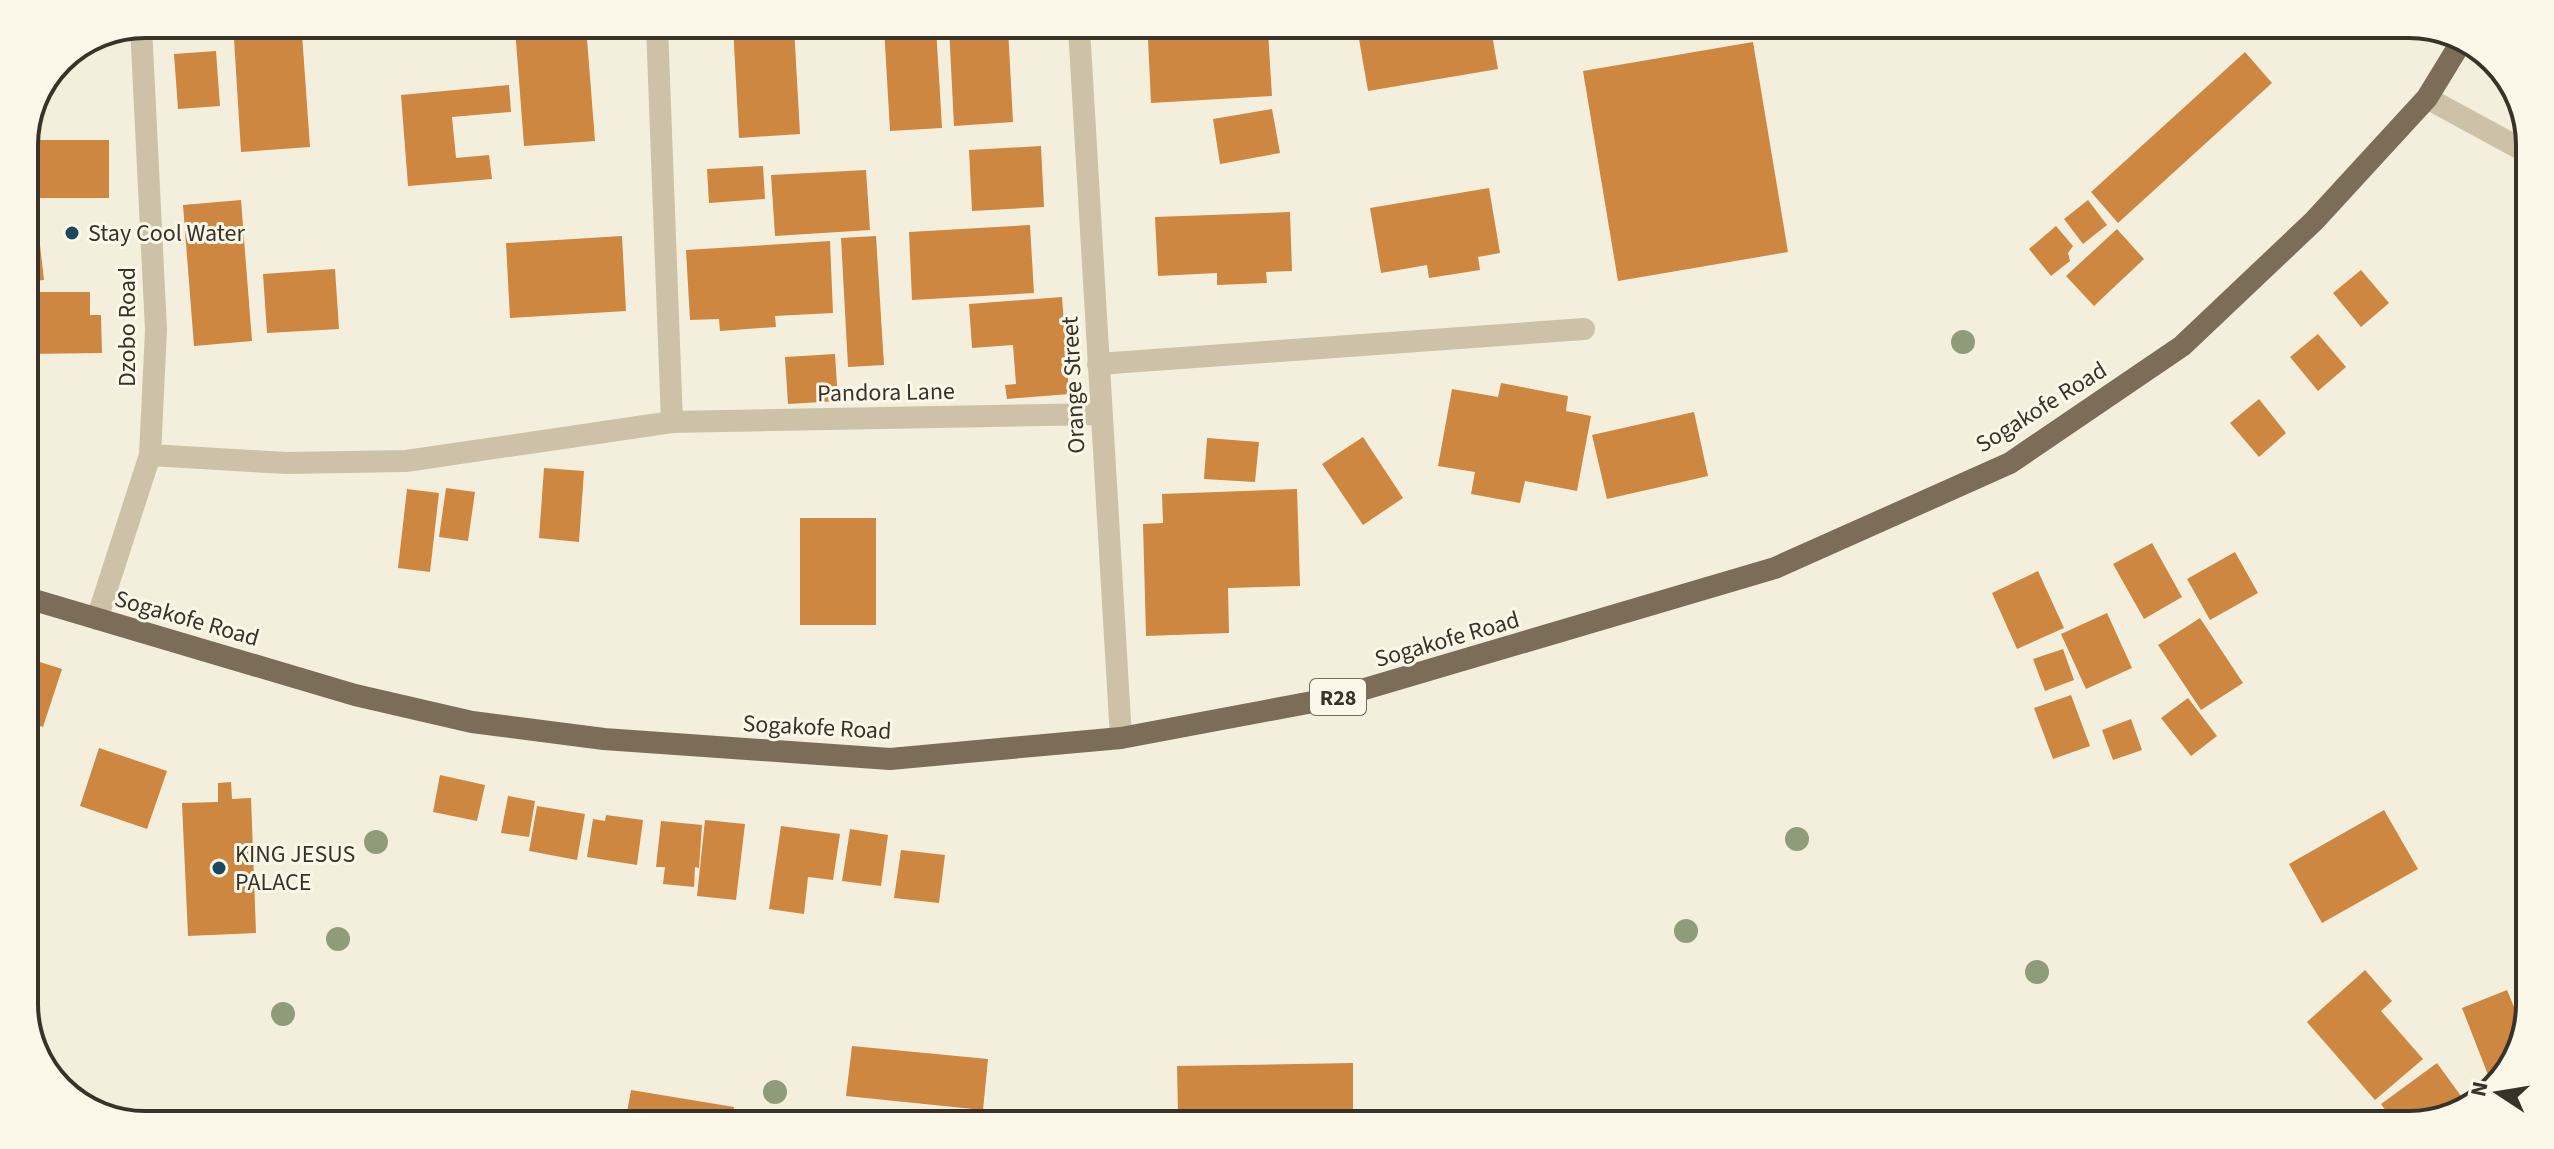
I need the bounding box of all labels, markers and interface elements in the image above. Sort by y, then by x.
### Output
place label: Stay Cool Water [88,216,246,251]
marker: Stay Cool Water [63,224,81,242]
street label: Dzobo Road [110,267,145,387]
street label: Orange Street [1052,315,1095,455]
street label: Sogakofe Road [1969,353,2114,462]
street label: Pandora Lane [817,374,955,411]
street label: Sogakofe Road [110,581,263,656]
street label: Sogakofe Road [1371,602,1524,677]
road number: R28 [1310,679,1366,715]
street label: Sogakofe Road [742,706,892,749]
place label: KING JESUS PALACE [235,837,355,900]
marker: KING JESUS PALACE [210,859,228,877]
north arrow [2458,1053,2538,1133]
text: N [2462,1079,2497,1100]

